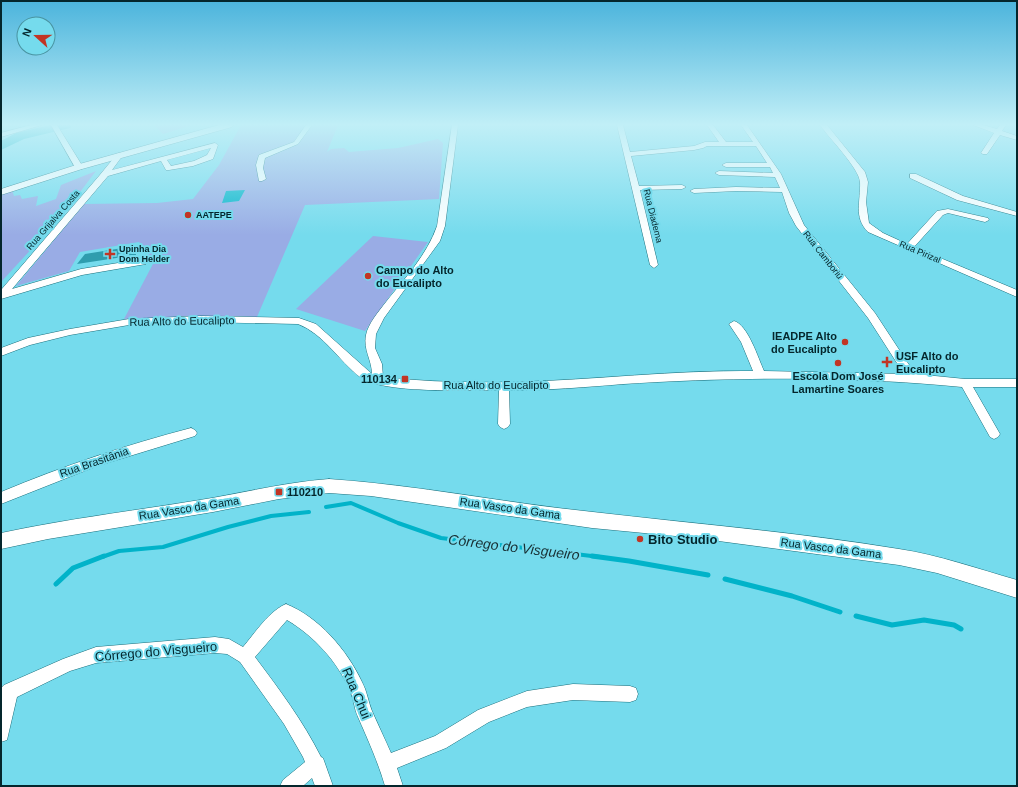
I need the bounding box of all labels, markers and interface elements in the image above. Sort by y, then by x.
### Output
north arrow [16,16,56,56]
text: N [20,27,34,38]
street label: Rua Grijalva Costa [24,188,82,252]
street label: Rua Diadema [641,188,665,244]
marker: AATEPE [183,210,193,220]
place label: AATEPE [196,210,232,220]
street label: Rua Camboriú [801,229,845,281]
street label: Rua Pirizal [898,239,942,265]
place label: Upinha Dia Dom Helder [119,244,170,264]
marker: Upinha Dia Dom Helder [104,248,116,260]
place label: Campo do Alto do Eucalipto [376,264,454,289]
marker: Campo do Alto do Eucalipto [363,271,373,281]
street label: Rua Alto do Eucalipto [129,314,235,328]
place label: IEADPE Alto do Eucalipto [771,330,837,355]
marker: IEADPE Alto do Eucalipto [840,337,850,347]
place label: USF Alto do Eucalipto [896,350,959,375]
marker: USF Alto do Eucalipto [881,356,893,368]
marker: Escola Dom José Lamartine Soares [833,358,843,368]
place label: Escola Dom José Lamartine Soares [792,370,884,395]
place label: 110134 [361,373,398,385]
marker: 110134 [400,374,410,384]
street label: Rua Alto do Eucalipto [443,379,549,391]
street label: Rua Brasitânia [58,444,131,479]
place label: 110210 [287,486,323,498]
marker: 110210 [274,487,284,497]
street label: Rua Vasco da Gama [138,494,241,522]
street label: Rua Vasco da Gama [459,495,562,521]
water label: Córrego do Visgueiro [447,531,581,563]
place label: Bito Studio [648,532,717,547]
marker: Bito Studio [635,534,645,544]
street label: Rua Vasco da Gama [780,536,883,560]
street label: Córrego do Visgueiro [94,639,218,664]
street label: Rua Chui [339,665,374,721]

